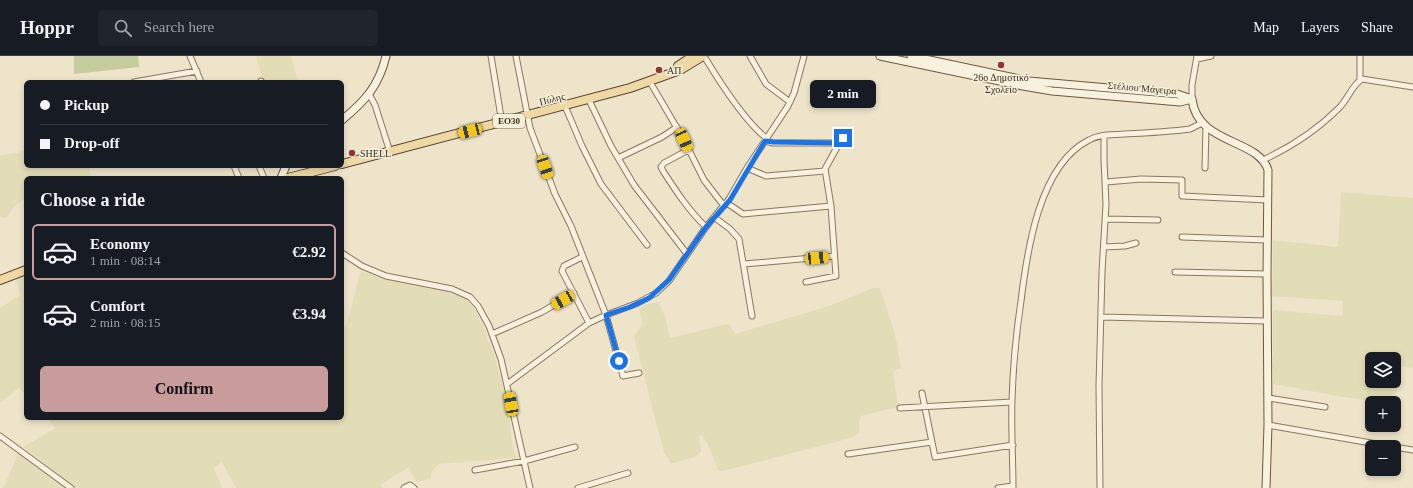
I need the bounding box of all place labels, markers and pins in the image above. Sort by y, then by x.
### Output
marker: 26ο Δημοτικό Σχολείο [996,60,1006,70]
marker: ΑΠ [654,65,664,75]
place label: ΑΠ [667,65,681,76]
place label: 26ο Δημοτικό Σχολείο [973,72,1029,95]
marker: SHELL [347,148,357,158]
place label: SHELL [360,148,391,159]

